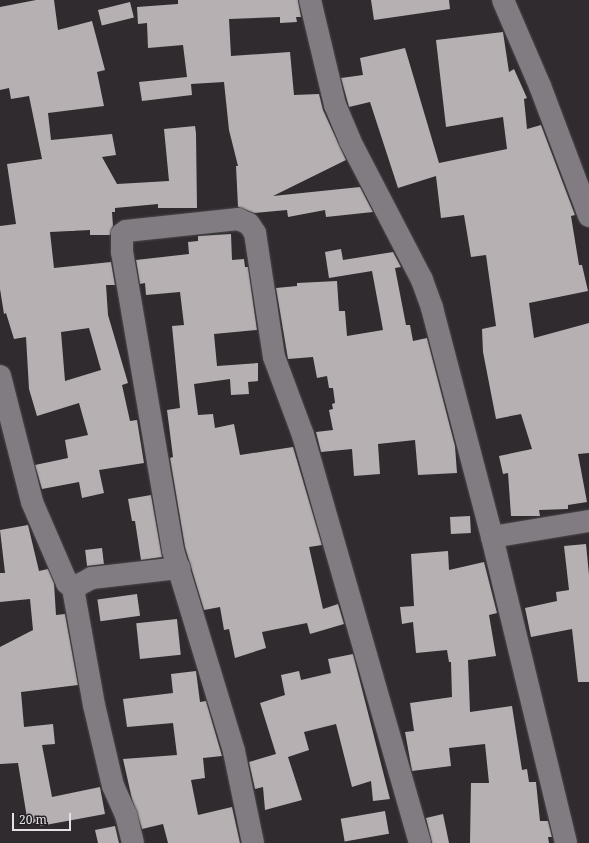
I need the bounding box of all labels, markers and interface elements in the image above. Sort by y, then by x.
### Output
scale bar [14,805,73,831]
text: 20 m [19,811,47,828]

